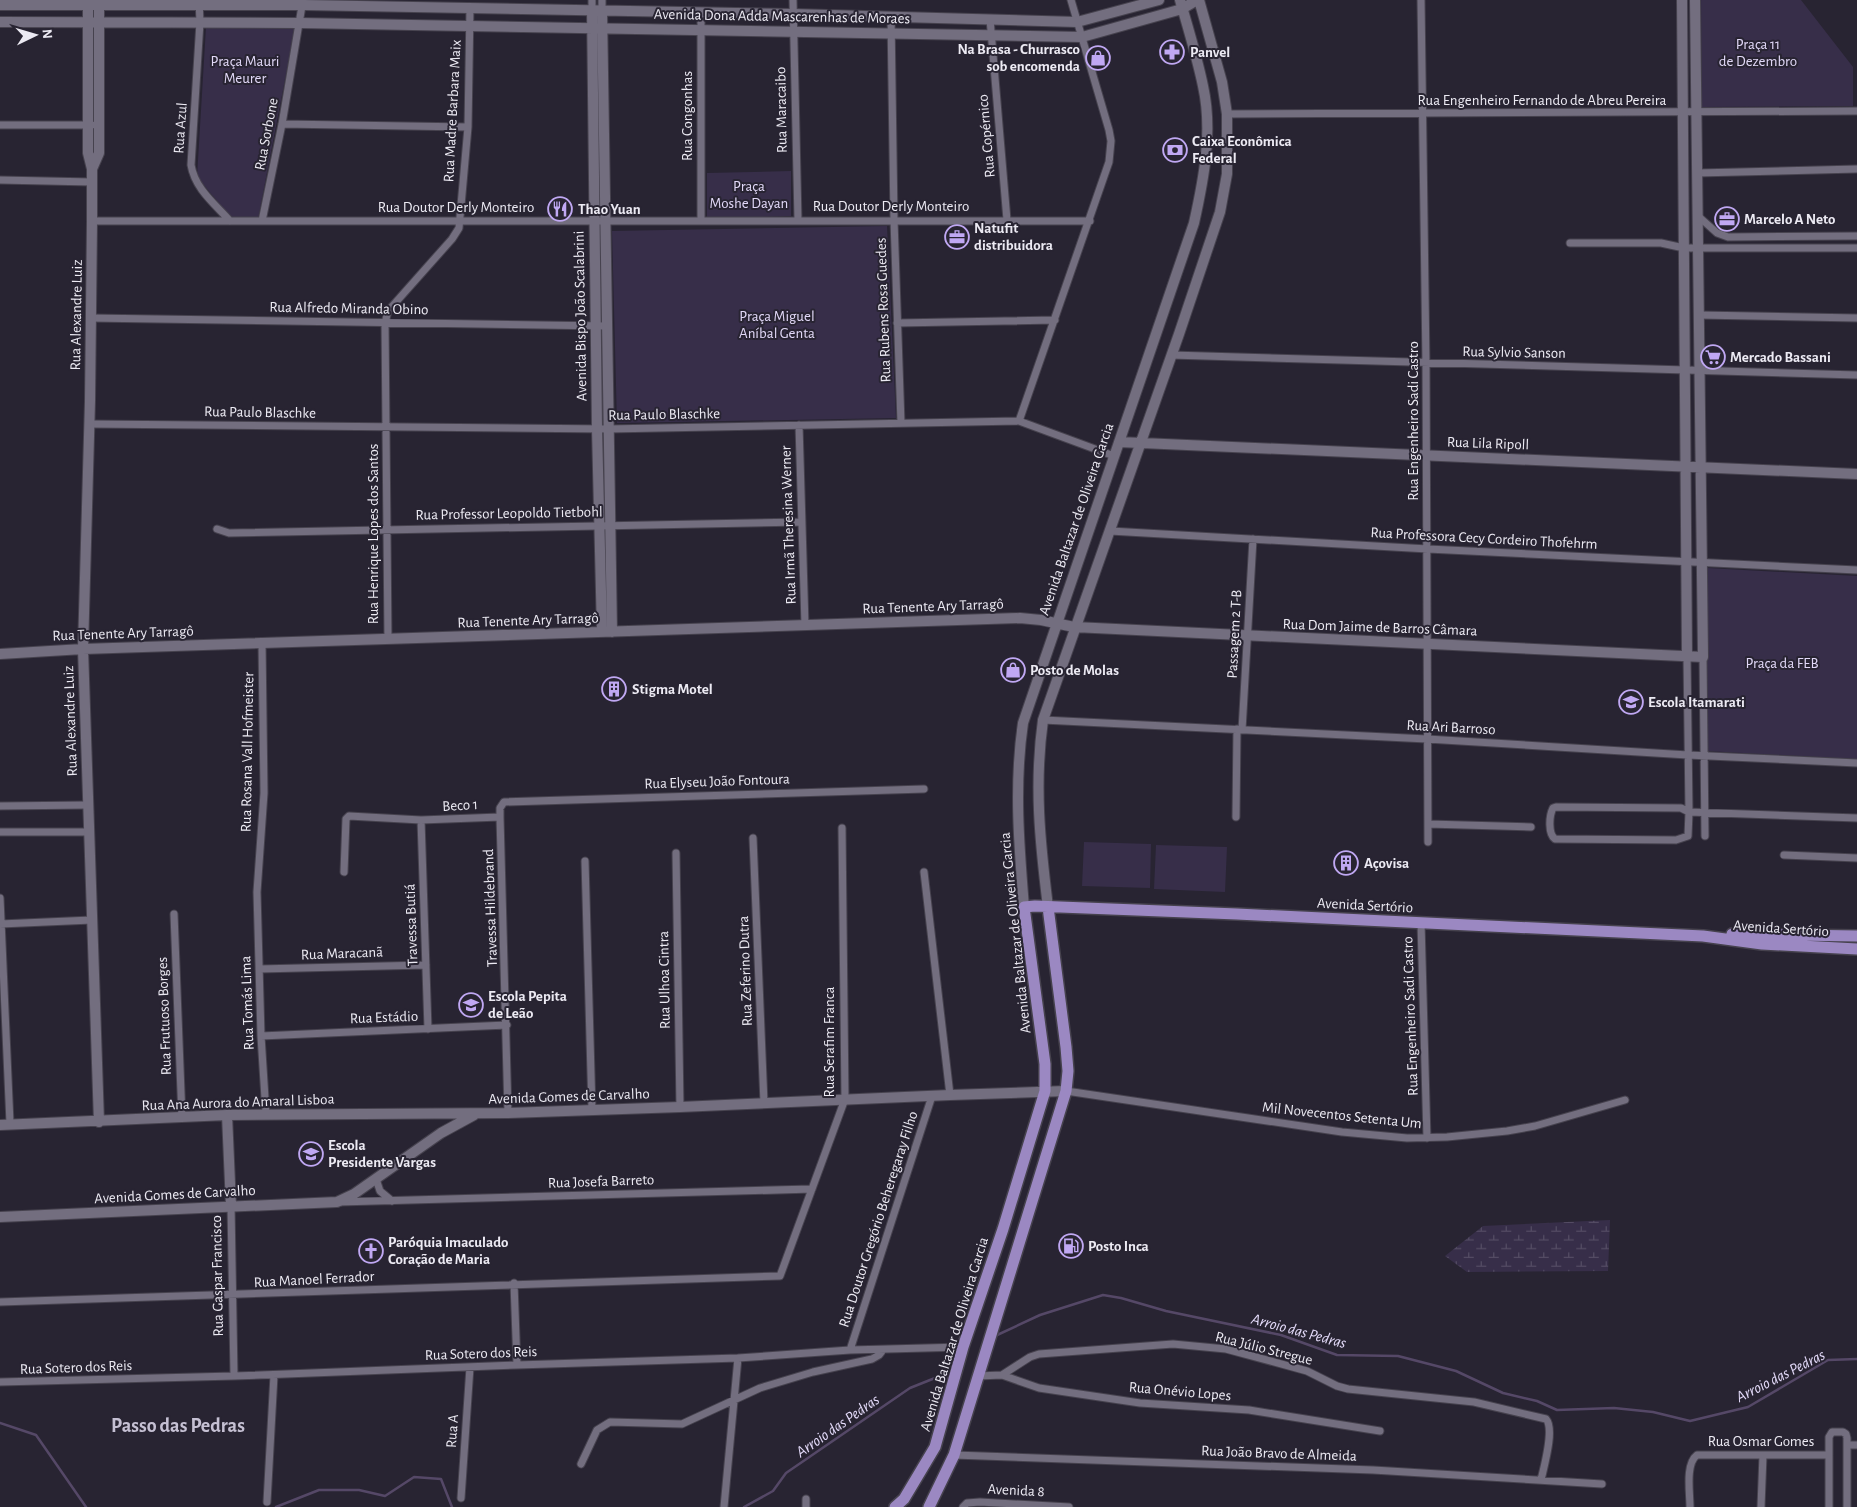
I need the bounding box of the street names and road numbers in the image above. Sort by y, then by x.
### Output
street label: Avenida Dona Adda Mascarenhas de Moraes [654,7,910,26]
street label: Rua Madre Barbara Maix [441,39,464,183]
street label: Rua Maracaibo [773,67,790,153]
street label: Rua Congonhas [680,71,695,161]
street label: Rua Engenheiro Fernando de Abreu Pereira [1418,93,1666,108]
street label: Rua Copérnico [975,94,998,178]
street label: Rua Sorbone [252,96,281,172]
street label: Rua Azul [171,102,190,154]
street label: Rua Doutor Derly Monteiro [813,199,969,214]
street label: Rua Doutor Derly Monteiro [378,200,534,215]
street label: Avenida Bispo João Scalabrini [572,231,589,401]
street label: Rua Rubens Rosa Guedes [873,237,894,383]
street label: Rua Alexandre Luiz [68,259,85,371]
street label: Rua Alfredo Miranda Obino [269,300,429,317]
street label: Rua Engenheiro Sadi Castro [1406,341,1421,501]
street label: Rua Sylvio Sanson [1462,344,1566,361]
street label: Rua Paulo Blaschke [204,404,316,421]
street label: Rua Paulo Blaschke [608,406,720,423]
street label: Avenida Baltazar de Oliveira Garcia [1036,421,1117,617]
street label: Rua Lila Ripoll [1447,435,1529,452]
street label: Rua Henrique Lopes dos Santos [366,444,381,624]
street label: Rua Irmã Theresina Werner [778,445,799,605]
street label: Rua Professor Leopoldo Tietbohl [415,504,603,523]
street label: Rua Professora Cecy Cordeiro Thofehrm [1370,525,1598,552]
street label: Passagem 2 T-B [1225,589,1244,679]
street label: Rua Tenente Ary Tarragô [862,597,1004,616]
street label: Rua Tenente Ary Tarragô [457,611,599,630]
street label: Rua Dom Jaime de Barros Câmara [1282,617,1478,638]
street label: Rua Tenente Ary Tarragô [52,624,194,643]
street label: Rua Alexandre Luiz [61,665,80,777]
street label: Rua Rosana Vall Hofmeister [239,672,256,832]
street label: Rua Ari Barroso [1406,718,1496,737]
street label: Rua Elyseu João Fontoura [644,771,790,792]
street label: Beco 1 [442,797,478,814]
street label: Avenida Baltazar de Oliveira Garcia [997,832,1034,1034]
street label: Travessa Hildebrand [481,848,500,967]
street label: Travessa Butiá [403,883,420,966]
street label: Avenida Sertório [1317,895,1413,916]
street label: Rua Zeferino Dutra [736,915,755,1026]
street label: Avenida Sertório [1732,918,1829,939]
street label: Rua Ulhoa Cintra [656,931,673,1029]
street label: Rua Engenheiro Sadi Castro [1400,936,1421,1096]
street label: Rua Maracanã [301,945,383,962]
street label: Rua Tomás Lima [238,955,257,1050]
street label: Rua Frutuoso Borges [155,957,174,1075]
street label: Rua Serafim Franca [822,987,837,1097]
street label: Rua Estádio [350,1009,418,1026]
street label: Avenida Gomes de Carvalho [488,1086,650,1107]
street label: Rua Ana Aurora do Amaral Lisboa [141,1092,335,1113]
street label: Mil Novecentos Setenta Um [1261,1100,1422,1131]
street label: Rua Doutor Gregório Beheregaray Filho [836,1109,921,1329]
street label: Rua Josefa Barreto [548,1172,654,1191]
street label: Avenida Gomes de Carvalho [94,1183,256,1206]
street label: Rua Gaspar Francisco [209,1215,226,1337]
street label: Avenida Baltazar de Oliveira Garcia [918,1235,991,1433]
street label: Rua Manoel Ferrador [253,1269,375,1290]
street label: Rua Júlio Stregue [1214,1329,1314,1368]
street label: Rua Sotero dos Reis [425,1344,537,1363]
street label: Rua Sotero dos Reis [20,1358,132,1377]
street label: Rua Onévio Lopes [1128,1380,1232,1403]
street label: Rua A [444,1413,461,1448]
street label: Rua Osmar Gomes [1708,1434,1814,1449]
street label: Rua João Bravo de Almeida [1201,1443,1357,1464]
street label: Avenida 8 [987,1482,1045,1499]

